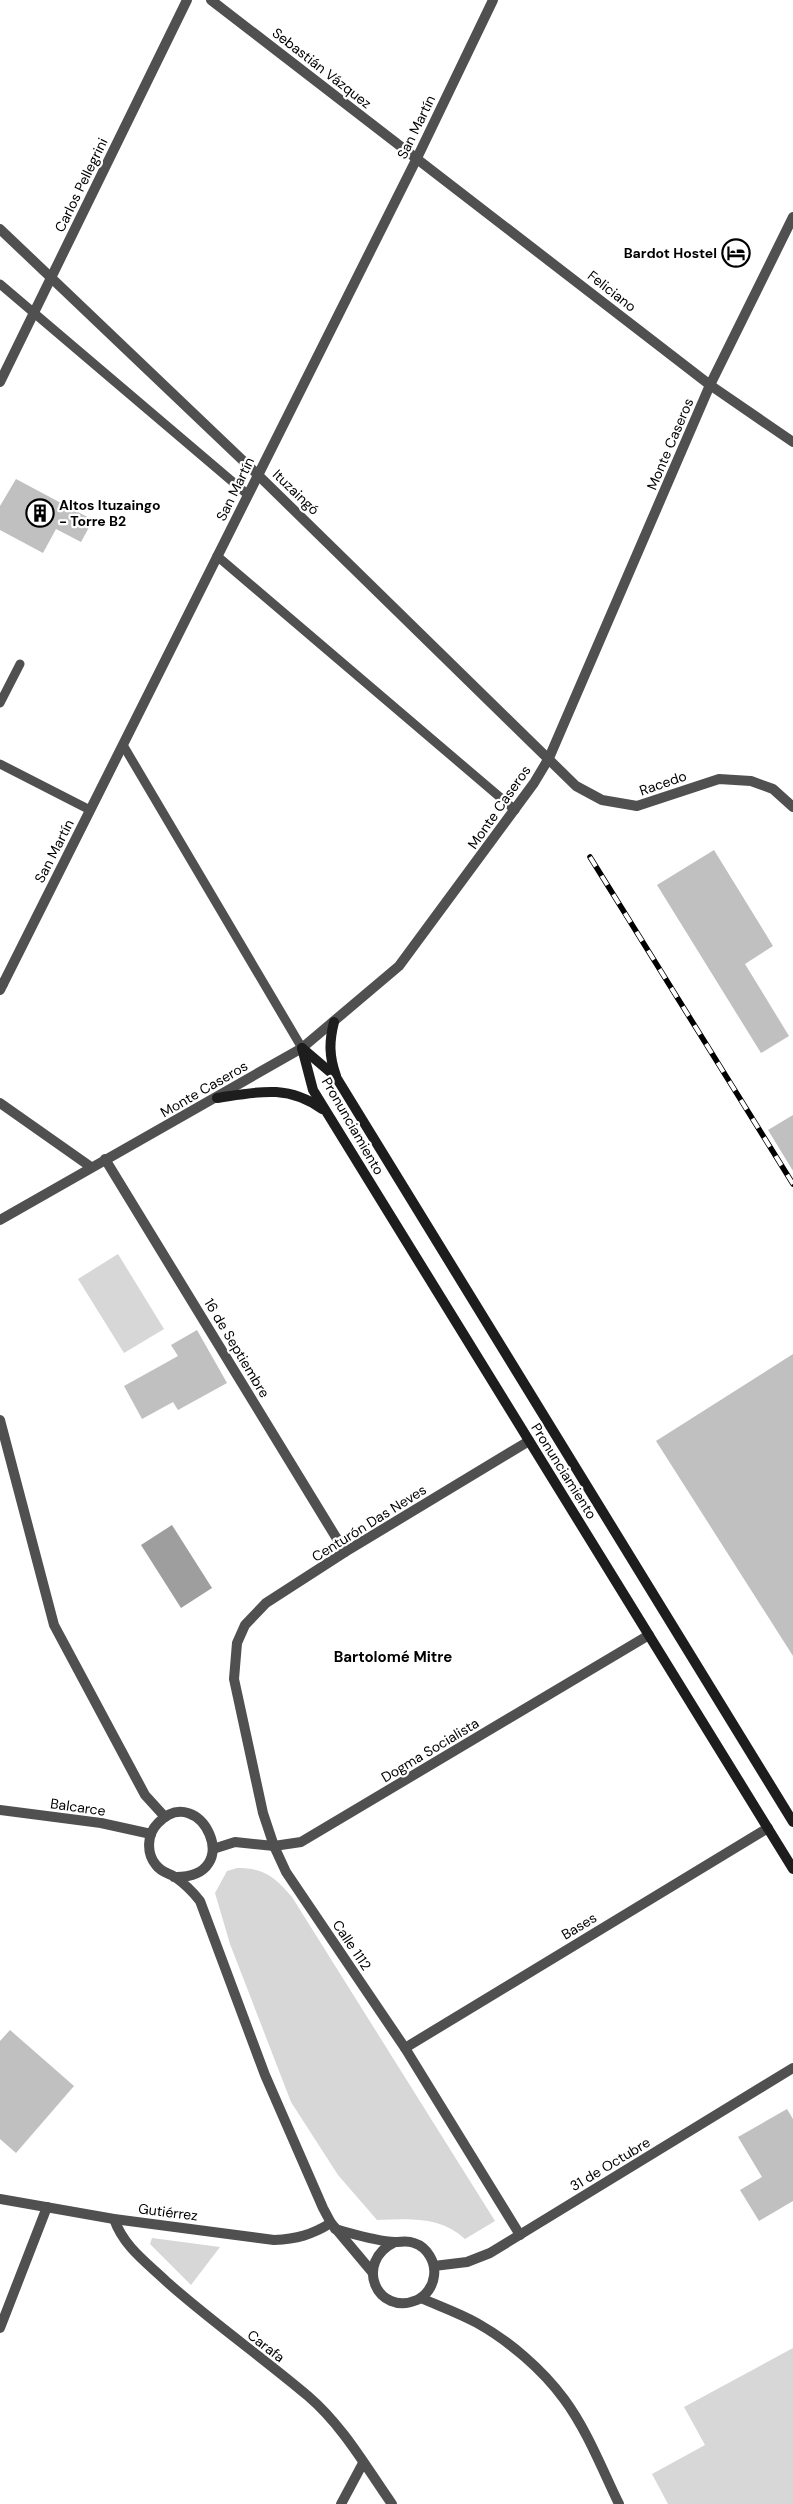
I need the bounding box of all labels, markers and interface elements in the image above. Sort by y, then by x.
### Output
street label: Sebastián Vázquez [269,24,375,112]
street label: San Martín [393,92,439,162]
street label: Carlos Pellegrini [50,135,112,235]
hotel icon: Bardot Hostel [721,238,751,268]
place label: Bardot Hostel [624,244,717,262]
street label: Feliciano [584,266,640,316]
street label: Monte Caseros [643,395,697,493]
street label: San Martín [212,454,258,524]
street label: Ituzaingó [269,465,323,519]
place label: Altos Ituzaingo - Torre B2 [59,496,160,530]
building icon: Altos Ituzaingo - Torre B2 [25,498,55,528]
street label: Monte Caseros [464,762,534,852]
street label: Racedo [637,767,689,799]
street label: San Martín [30,816,78,886]
street label: Monte Caseros [157,1057,251,1121]
street label: Pronunciamiento [318,1074,388,1178]
street label: 16 de Septiembre [200,1295,274,1401]
street label: Pronunciamiento [527,1420,601,1522]
street label: Centurón Das Neves [308,1480,430,1566]
district label: Bartolomé Mitre [334,1647,452,1667]
street label: Dogma Socialista [378,1714,482,1786]
street label: Balcarce [49,1794,107,1820]
street label: Bases [558,1908,600,1944]
street label: Calle 1112 [329,1916,375,1974]
street label: 31 de Octubre [567,2133,653,2195]
street label: Gutiérrez [137,2199,199,2225]
street label: Carafa [244,2326,288,2366]

